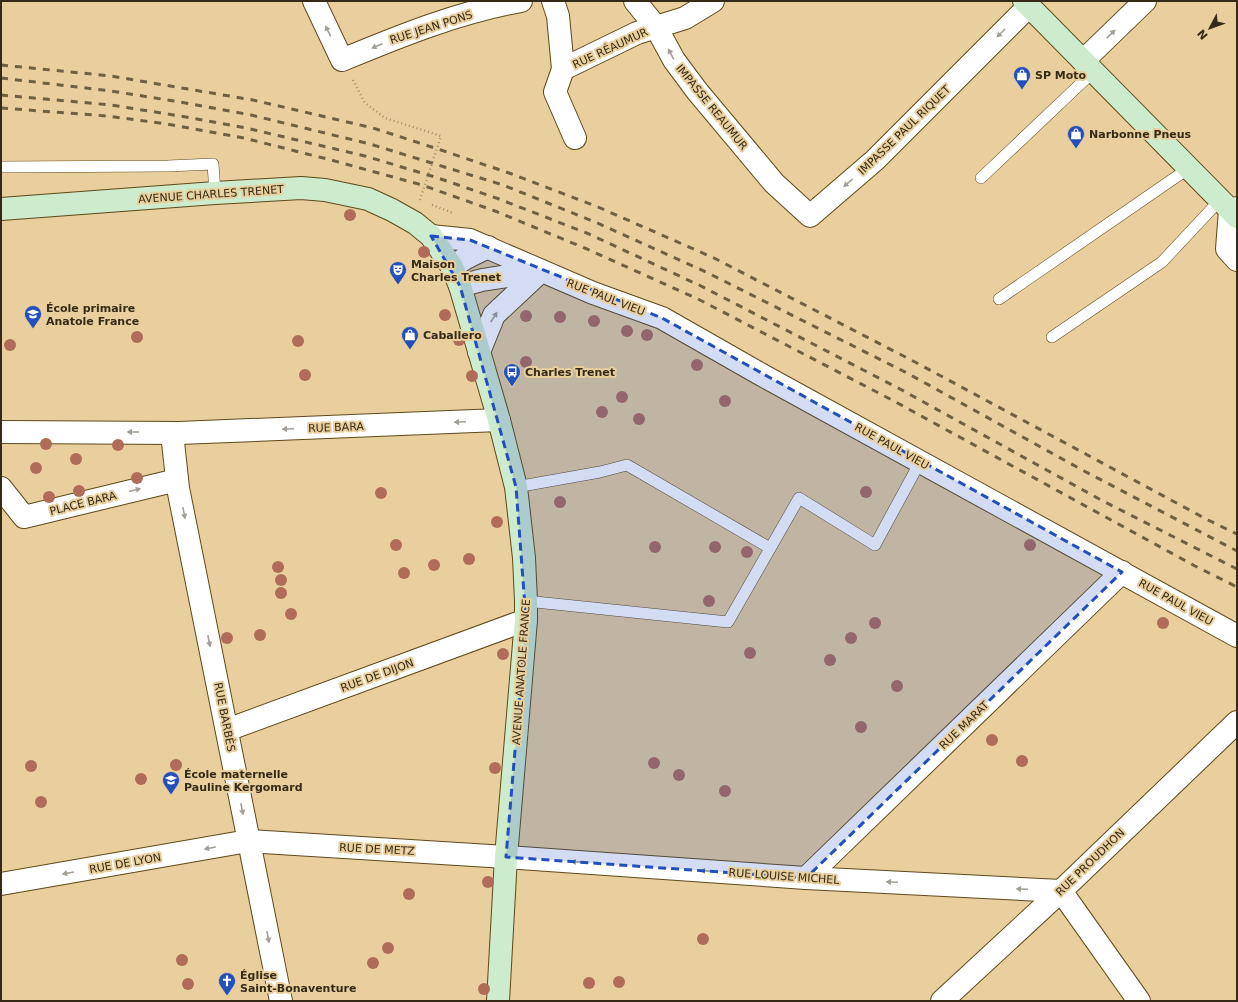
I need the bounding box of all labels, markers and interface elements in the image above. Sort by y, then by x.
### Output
street label: RUE JEAN PONS [388,8,474,47]
north arrow [1190,8,1230,48]
one-way arrow [325,25,331,36]
street label: RUE RÉAUMUR [571,25,650,72]
text: N [1195,26,1211,42]
one-way arrow [996,29,1006,38]
one-way arrow [1106,29,1116,39]
one-way arrow [370,43,382,49]
one-way arrow [668,48,674,60]
street label: IMPASSE REAUMUR [673,62,750,153]
shop icon: SP Moto [1012,65,1032,90]
place label: SP Moto [1035,69,1087,82]
street label: IMPASSE PAUL RIQUET [856,83,953,178]
shop icon: Narbonne Pneus [1066,124,1086,149]
place label: Narbonne Pneus [1089,128,1192,141]
one-way arrow [843,179,854,188]
street label: AVENUE CHARLES TRENET [138,183,285,206]
place label: Maison Charles Trenet [411,258,501,284]
theatre icon: Maison Charles Trenet [388,260,408,285]
street label: RUE PAUL VIEU [565,277,647,318]
place label: École primaire Anatole France [46,302,139,328]
school or university icon: École primaire Anatole France [23,304,43,329]
one-way arrow [491,311,498,323]
shop icon: Caballero [400,325,420,350]
place label: Caballero [423,329,482,342]
bus stop icon: Charles Trenet [502,362,522,387]
place label: Charles Trenet [525,366,615,379]
one-way arrow [453,419,466,425]
street label: RUE BARA [308,420,365,435]
street label: RUE PAUL VIEU [852,421,931,472]
one-way arrow [281,426,294,432]
one-way arrow [126,429,139,435]
one-way arrow [128,487,141,493]
street label: PLACE BARA [48,489,118,518]
one-way arrow [181,507,187,519]
street label: RUE PAUL VIEU [1136,577,1215,628]
street label: AVENUE ANATOLE FRANCE [510,599,533,745]
one-way arrow [207,634,213,647]
street label: RUE DE DIJON [339,656,416,695]
street label: RUE BARBÈS [211,681,238,753]
street label: RUE MARAT [937,698,992,752]
place label: École maternelle Pauline Kergomard [184,768,303,794]
school or university icon: École maternelle Pauline Kergomard [161,770,181,795]
one-way arrow [240,803,246,815]
street label: RUE PROUDHON [1053,826,1128,899]
street label: RUE DE METZ [339,841,416,858]
one-way arrow [204,845,216,851]
street label: RUE DE LYON [88,851,162,876]
one-way arrow [571,858,583,865]
street label: RUE LOUISE MICHEL [728,866,841,887]
one-way arrow [700,867,712,874]
one-way arrow [62,870,74,876]
one-way arrow [886,879,898,886]
one-way arrow [1015,886,1028,892]
one-way arrow [265,931,271,943]
place label: Église Saint-Bonaventure [240,969,356,995]
church icon: Église Saint-Bonaventure [217,971,237,996]

